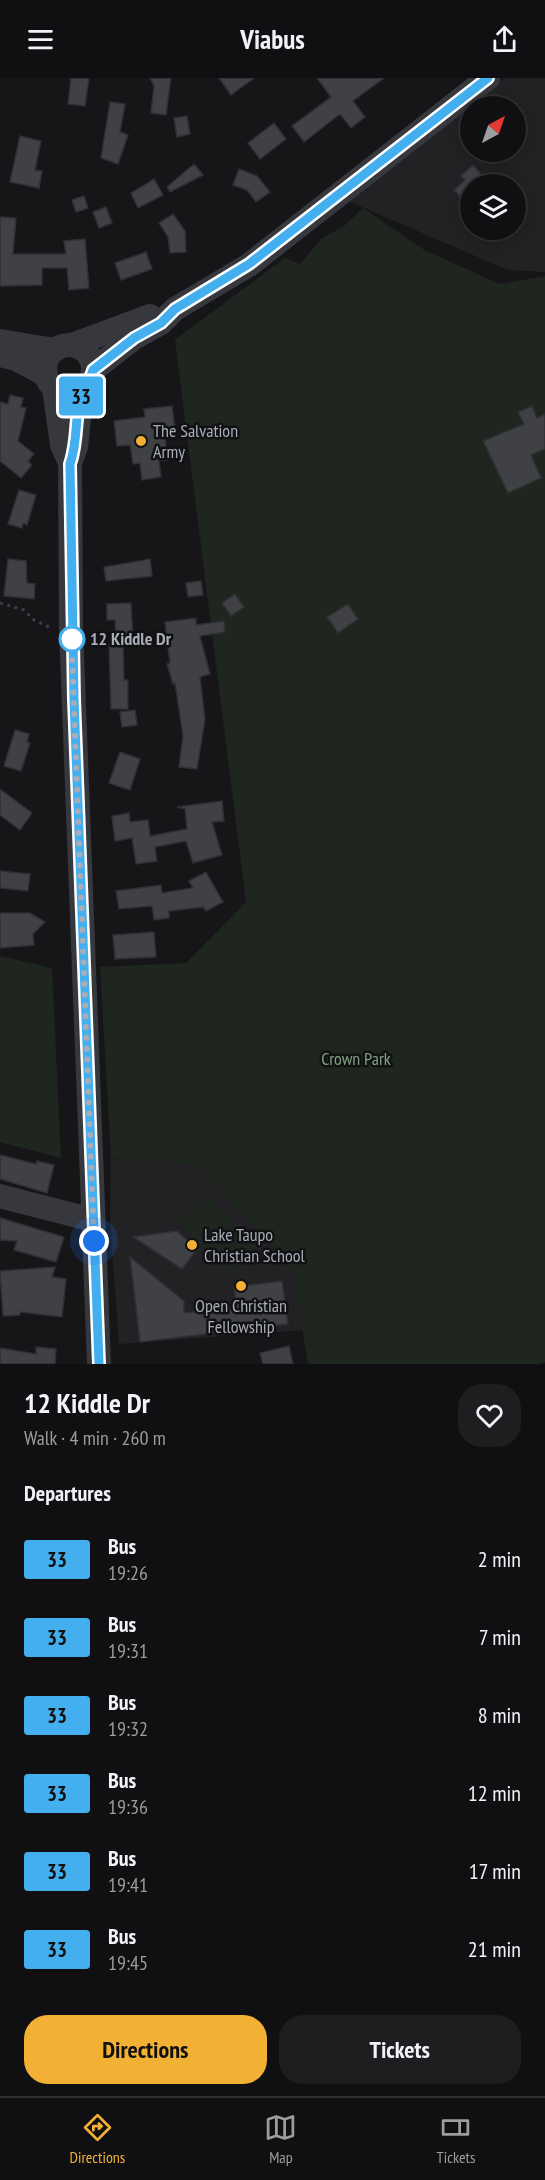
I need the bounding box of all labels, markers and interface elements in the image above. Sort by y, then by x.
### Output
text: Viabus [240,22,305,56]
icon: menu [24,23,57,56]
icon: share [488,23,521,56]
north arrow [460,96,526,162]
map controls [460,96,526,240]
button: layers [460,174,526,240]
line badge: 33 [54,376,108,416]
text: 33 [71,383,91,410]
place label: The Salvation Army [153,419,238,463]
marker: The Salvation Army [134,434,148,448]
marker: 12 Kiddle Dr [59,626,85,652]
place label: 12 Kiddle Dr [90,627,172,650]
park label: Crown Park [321,1047,391,1070]
place label: Lake Taupo Christian School [204,1223,305,1267]
your location [79,1226,109,1256]
marker: Lake Taupo Christian School [185,1238,199,1252]
marker: Open Christian Fellowship [234,1279,248,1293]
place label: Open Christian Fellowship [195,1294,287,1338]
text: 12 Kiddle Dr [24,1384,150,1421]
button: heart [458,1384,521,1447]
text: Walk · 4 min · 260 m [24,1425,166,1451]
text: Departures [24,1479,111,1507]
text: Bus [108,1532,136,1560]
text: 2 min [478,1545,521,1573]
text: 33 [47,1546,67,1573]
text: 19:26 [108,1560,148,1586]
text: Bus [108,1610,136,1638]
text: 7 min [479,1623,521,1651]
text: 33 [47,1624,67,1651]
text: 19:31 [108,1638,148,1664]
text: Bus [108,1688,136,1716]
text: 8 min [478,1701,521,1729]
text: 33 [47,1702,67,1729]
text: 19:32 [108,1716,148,1742]
text: Bus [108,1766,136,1794]
text: 12 min [468,1779,521,1807]
text: 33 [47,1780,67,1807]
text: 19:36 [108,1794,148,1820]
text: Bus [108,1844,136,1872]
text: 17 min [469,1857,521,1885]
text: 33 [47,1858,67,1885]
text: 19:41 [108,1872,148,1898]
text: Bus [108,1922,136,1950]
text: 21 min [468,1935,521,1963]
text: 33 [47,1936,67,1963]
text: 19:45 [108,1950,148,1976]
button: Directions [24,2015,267,2084]
button: Tickets [279,2015,521,2084]
tab: Directions [70,2111,125,2167]
tab: Map [264,2111,297,2167]
tab: Tickets [437,2111,475,2167]

